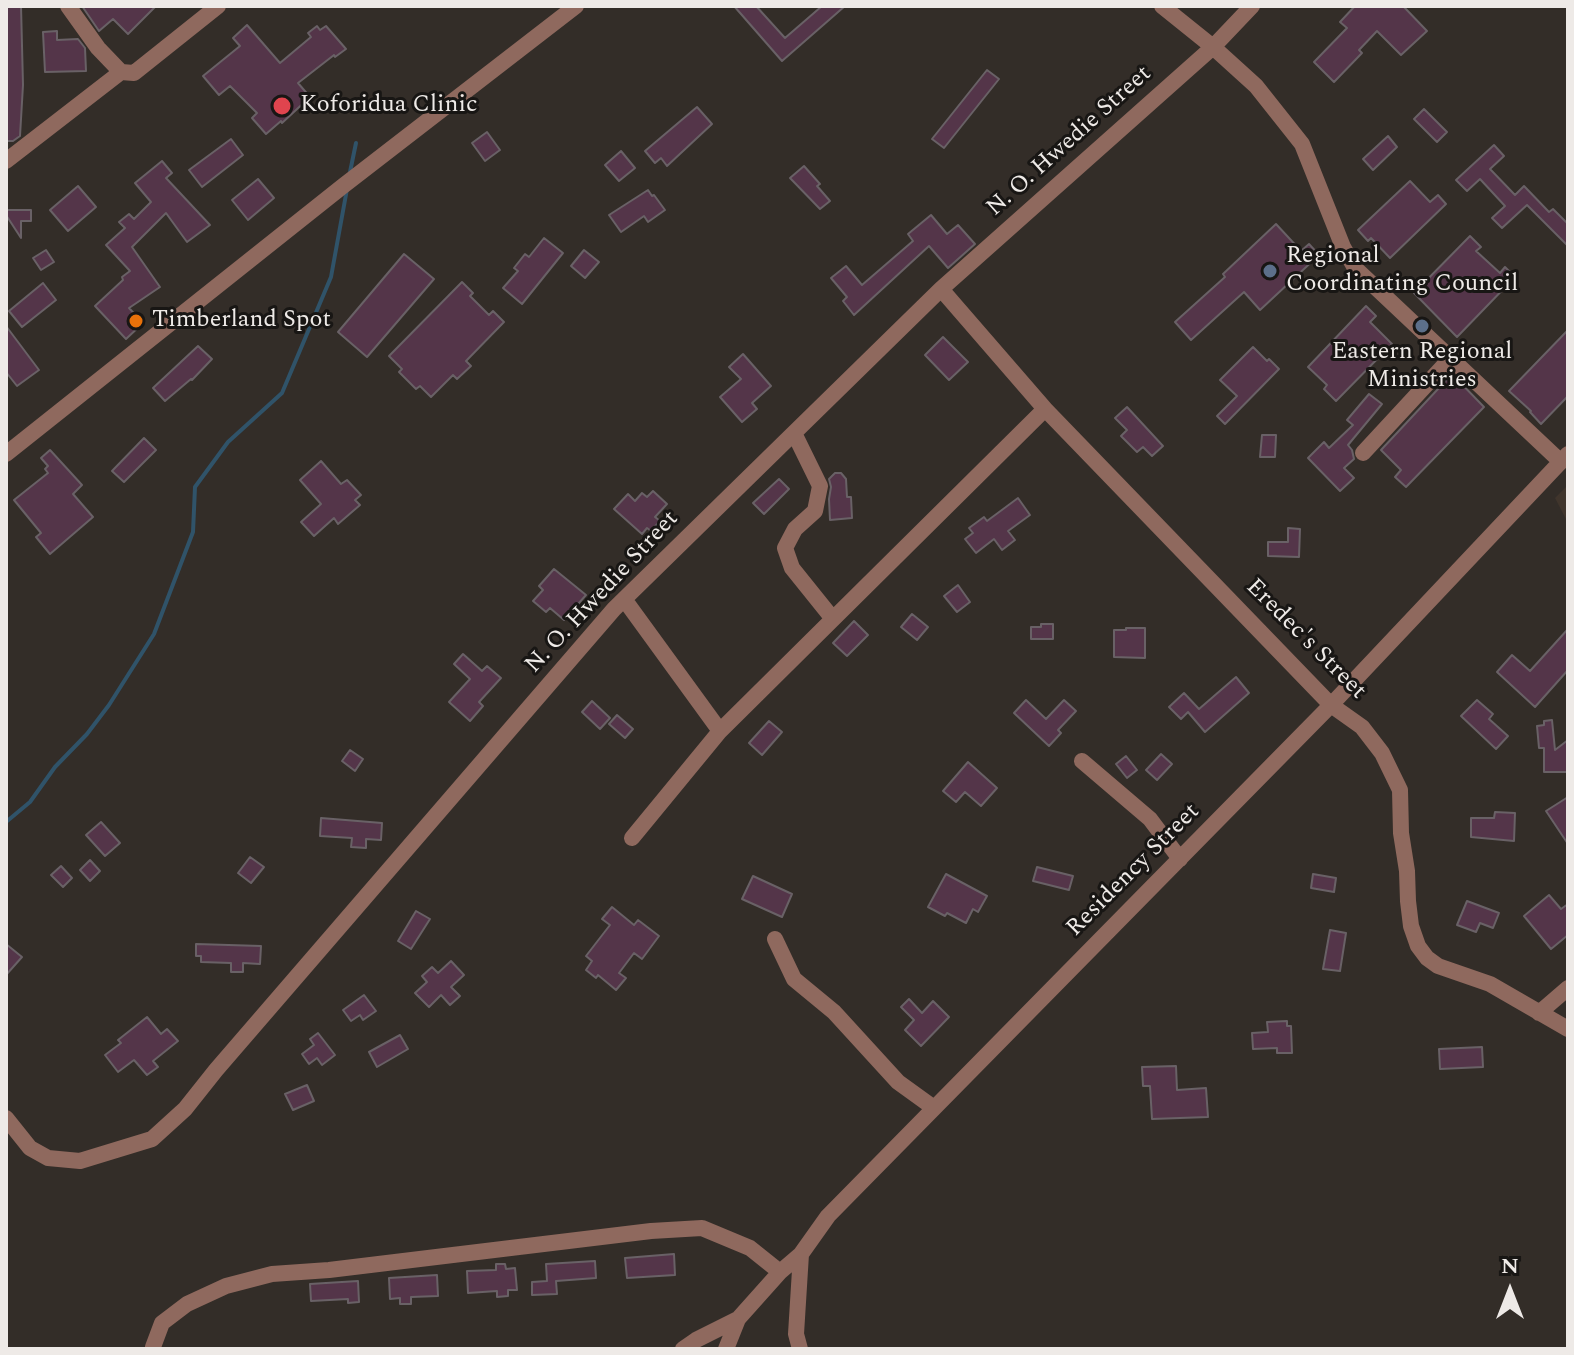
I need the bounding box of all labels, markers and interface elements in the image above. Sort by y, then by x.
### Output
street label: N. O. Hwedie Street [982,61,1158,223]
place label: Koforidua Clinic [300,92,477,120]
marker: Koforidua Clinic [271,95,293,117]
place label: Regional Coordinating Council [1286,243,1518,299]
marker: Regional Coordinating Council [1261,262,1279,280]
place label: Timberland Spot [152,307,331,335]
marker: Timberland Spot [127,312,145,330]
marker: Eastern Regional Ministries [1413,317,1431,335]
place label: Eastern Regional Ministries [1332,339,1512,395]
street label: N. O. Hwedie Street [520,506,686,680]
street label: Eredec's Street [1239,574,1371,706]
street label: Residency Street [1061,798,1207,944]
text: N [1501,1250,1519,1283]
north arrow [1470,1251,1550,1331]

